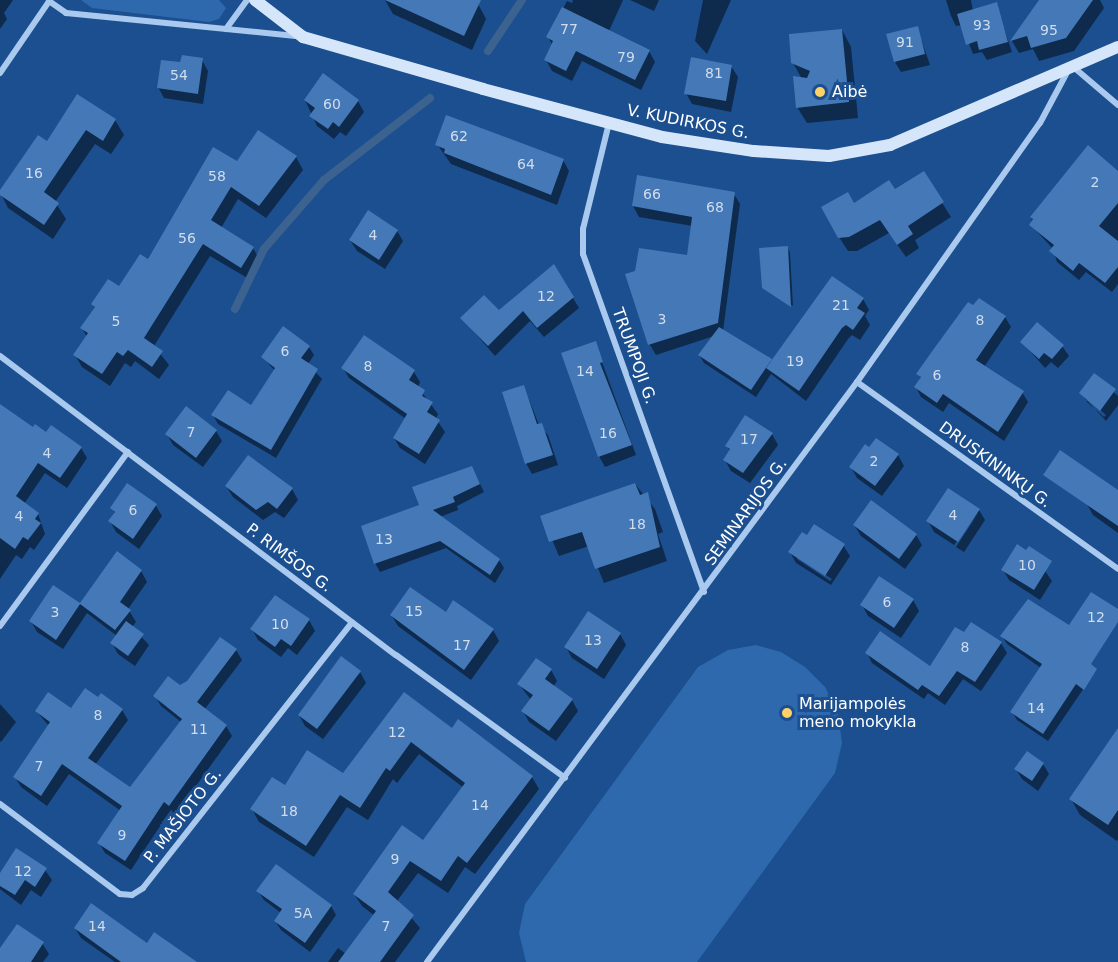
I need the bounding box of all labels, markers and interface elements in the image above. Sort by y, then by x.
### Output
house number: 93 [973,17,991,33]
house number: 77 [560,21,578,37]
house number: 95 [1040,22,1058,38]
house number: 91 [896,34,914,50]
house number: 79 [617,49,635,65]
house number: 81 [705,65,723,81]
house number: 54 [170,67,188,83]
place label: Aibė [832,82,867,102]
marker: Aibė [813,85,827,99]
house number: 60 [323,96,341,112]
street label: V. KUDIRKOS G. [625,101,751,143]
house number: 62 [450,128,468,144]
house number: 64 [517,156,535,172]
house number: 16 [25,165,43,181]
house number: 58 [208,168,226,184]
house number: 2 [1091,174,1099,190]
house number: 66 [643,186,661,202]
house number: 68 [706,199,724,215]
house number: 4 [369,227,377,243]
house number: 56 [178,230,196,246]
house number: 12 [537,288,555,304]
house number: 21 [832,297,850,313]
street label: TRUMPOJI G. [608,305,660,407]
house number: 3 [658,311,666,327]
house number: 8 [976,312,984,328]
house number: 5 [112,313,120,329]
house number: 6 [281,343,289,359]
house number: 19 [786,353,804,369]
house number: 8 [364,358,372,374]
house number: 14 [576,363,594,379]
house number: 6 [933,367,941,383]
street label: DRUSKININKŲ G. [935,418,1055,512]
house number: 7 [187,424,195,440]
house number: 16 [599,425,617,441]
house number: 17 [740,431,758,447]
house number: 4 [43,445,51,461]
house number: 2 [870,453,878,469]
street label: SEMINARIJOS G. [701,455,791,569]
house number: 6 [129,502,137,518]
house number: 4 [949,507,957,523]
house number: 4 [15,508,23,524]
house number: 18 [628,516,646,532]
street label: P. RIMŠOS G. [242,520,336,596]
house number: 13 [375,531,393,547]
house number: 10 [1018,557,1036,573]
house number: 6 [883,594,891,610]
house number: 15 [405,603,423,619]
house number: 3 [51,604,59,620]
house number: 12 [1087,609,1105,625]
house number: 10 [271,616,289,632]
house number: 13 [584,632,602,648]
house number: 17 [453,637,471,653]
house number: 8 [961,639,969,655]
place label: Marijampolės meno mokykla [799,694,916,732]
house number: 14 [1027,700,1045,716]
marker: Marijampolės meno mokykla [780,706,794,720]
house number: 8 [94,707,102,723]
house number: 11 [190,721,208,737]
house number: 12 [388,724,406,740]
house number: 7 [35,758,43,774]
street label: P. MAŠIOTO G. [140,765,226,867]
house number: 14 [471,797,489,813]
house number: 18 [280,803,298,819]
house number: 9 [118,827,126,843]
house number: 9 [391,851,399,867]
house number: 12 [14,863,32,879]
house number: 5A [294,905,312,921]
house number: 14 [88,918,106,934]
house number: 7 [382,918,390,934]

